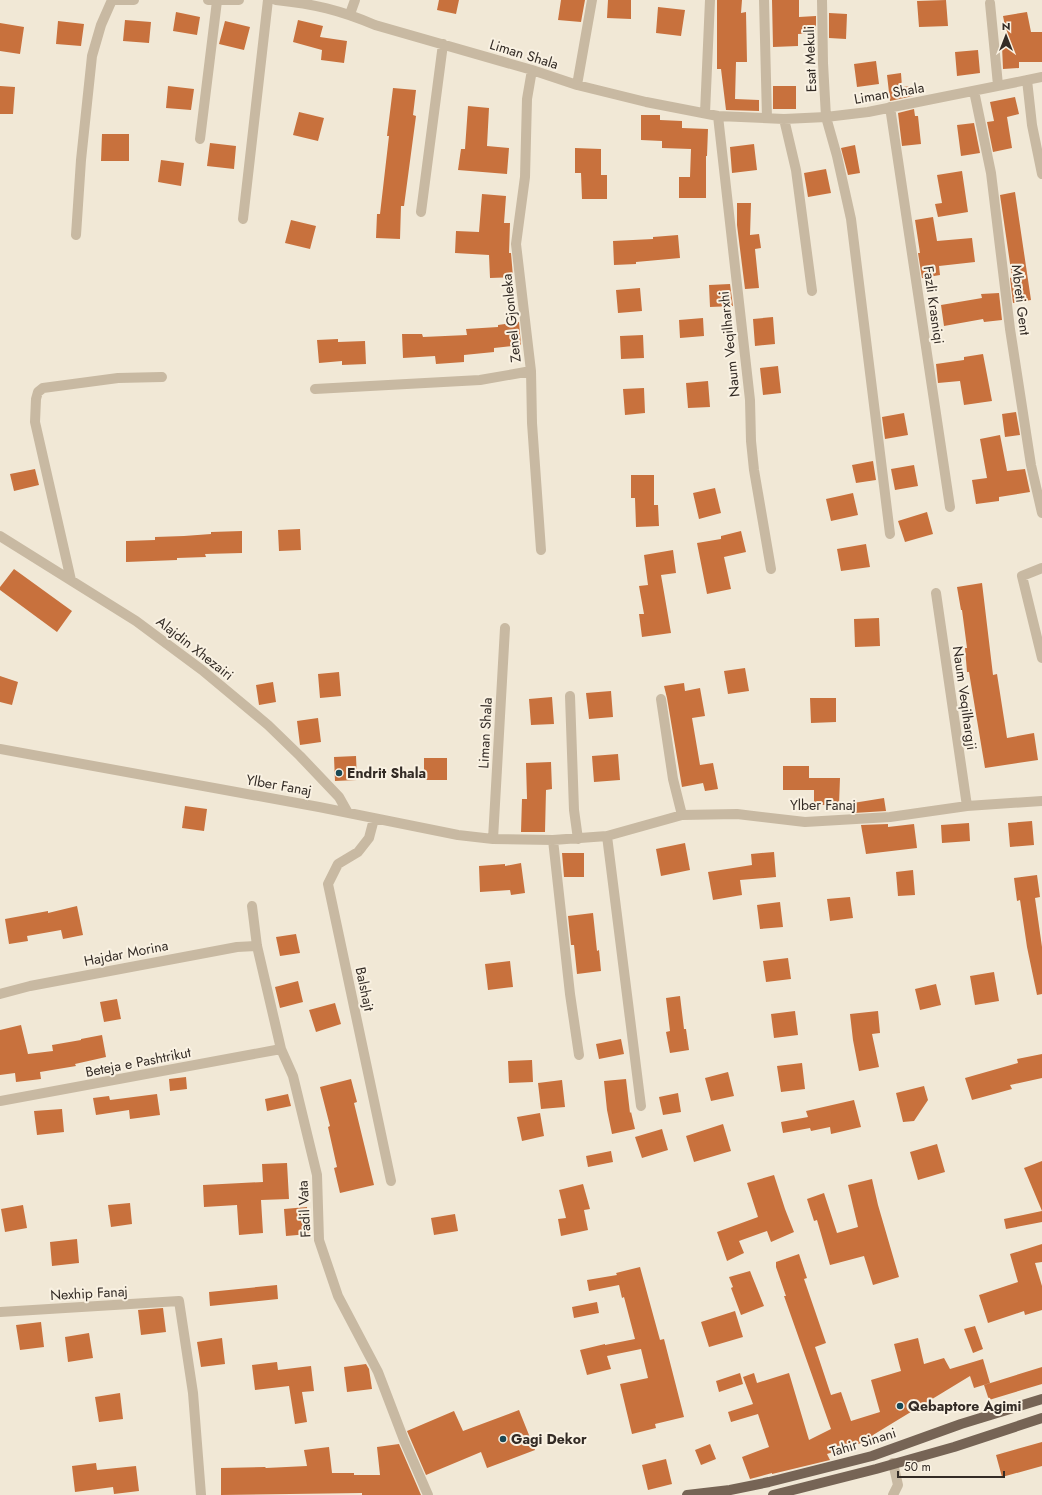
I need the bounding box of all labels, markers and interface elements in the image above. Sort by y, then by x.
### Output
north arrow [986,16,1026,56]
text: N [1002,18,1010,34]
street label: Esat Mekuli [799,25,821,93]
street label: Liman Shala [487,34,561,74]
street label: Liman Shala [852,77,926,109]
street label: Mbreti Gent [1007,263,1035,337]
street label: Fazli Krasniqi [919,265,949,345]
street label: Zenel Gjonleka [496,273,526,363]
street label: Naum Veqilharxhi [713,290,745,398]
street label: Alajdin Xhezairi [152,611,238,685]
street label: Naum Veqilhargji [948,645,982,751]
street label: Liman Shala [473,697,497,769]
place label: Endrit Shala [347,763,426,783]
marker: Endrit Shala [334,768,344,778]
street label: Ylber Fanaj [245,769,313,801]
street label: Ylber Fanaj [790,795,856,815]
street label: Hajdar Morina [82,935,170,971]
street label: Balshajt [351,965,380,1013]
street label: Beteja e Pashtrikut [84,1042,193,1082]
street label: Fadil Vata [293,1180,315,1238]
street label: Nexhip Fanaj [50,1281,128,1305]
place label: Qebaptore Agimi [908,1396,1022,1416]
marker: Qebaptore Agimi [895,1401,905,1411]
street label: Tahir Sinani [827,1422,899,1462]
place label: Gagi Dekor [511,1429,587,1449]
marker: Gagi Dekor [498,1434,508,1444]
scale bar [898,1453,1004,1479]
text: 50 m [904,1458,931,1476]

